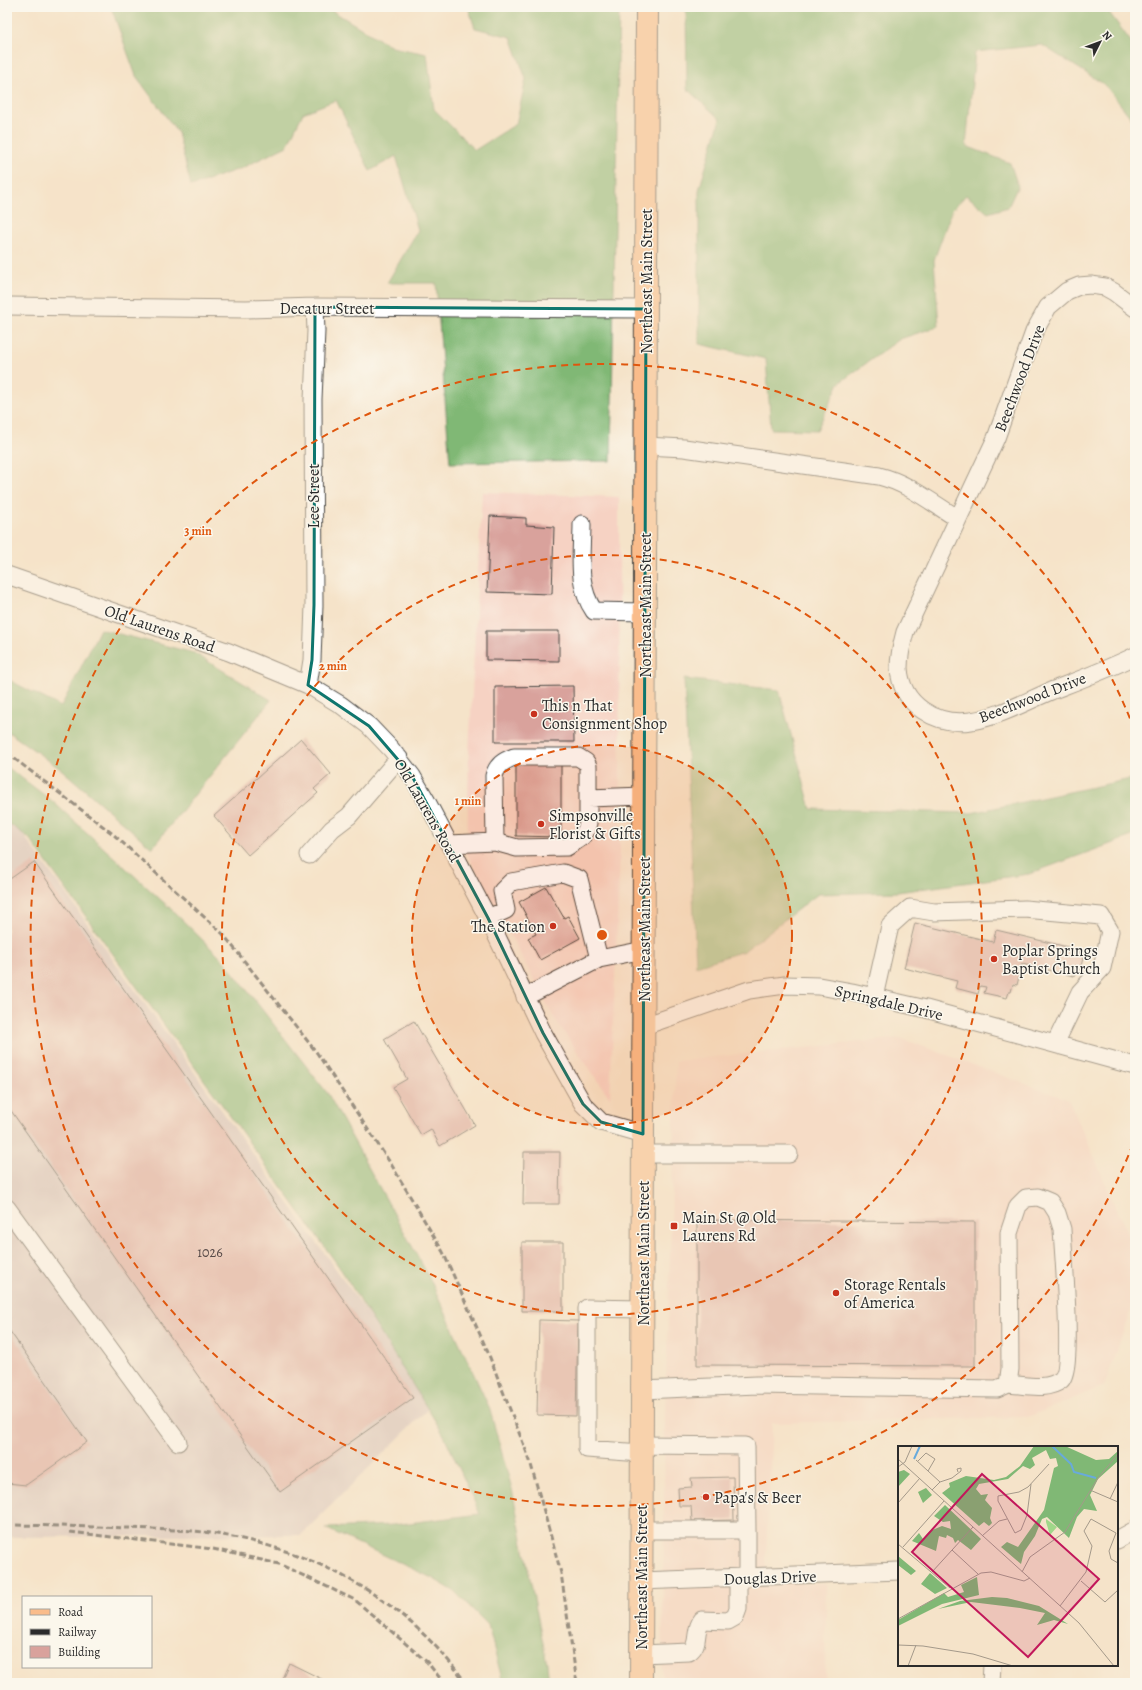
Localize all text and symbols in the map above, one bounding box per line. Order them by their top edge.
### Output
north arrow [1080,22,1120,62]
text: N [1099,28,1115,44]
street label: Northeast Main Street [636,208,658,354]
street label: Decatur Street [279,298,375,320]
street label: Beechwood Drive [989,321,1051,435]
street label: Lee Street [303,464,325,528]
text: 3 min [184,523,212,539]
street label: Northeast Main Street [635,532,657,678]
street label: Old Laurens Road [101,600,218,658]
text: 2 min [319,658,347,674]
street label: Beechwood Drive [975,667,1089,729]
place label: This n That Consignment Shop [542,695,667,735]
marker: This n That Consignment Shop [529,709,539,719]
street label: Old Laurens Road [389,755,466,866]
text: 1 min [455,793,482,809]
place label: Simpsonville Florist & Gifts [549,805,641,845]
marker: Simpsonville Florist & Gifts [536,819,546,829]
street label: Northeast Main Street [634,856,656,1002]
place label: The Station [471,916,545,938]
marker: The Station [548,921,558,931]
centre of rings [595,928,609,942]
place label: Poplar Springs Baptist Church [1002,940,1101,980]
marker: Poplar Springs Baptist Church [989,954,999,964]
street label: Springdale Drive [832,980,945,1026]
street label: Northeast Main Street [633,1180,655,1326]
place label: Main St @ Old Laurens Rd [682,1207,777,1247]
marker: Main St @ Old Laurens Rd [669,1221,679,1231]
house number: 1026 [197,1243,223,1262]
place label: Storage Rentals of America [844,1274,946,1314]
marker: Storage Rentals of America [831,1288,841,1298]
inset map [898,1446,1118,1666]
place label: Papa's & Beer [714,1487,801,1509]
marker: Papa's & Beer [701,1492,711,1502]
street label: Northeast Main Street [631,1504,653,1650]
street label: Douglas Drive [723,1565,817,1591]
legend [22,1596,152,1668]
text: Road [58,1604,84,1620]
text: Railway [58,1624,97,1640]
text: Building [58,1644,100,1660]

